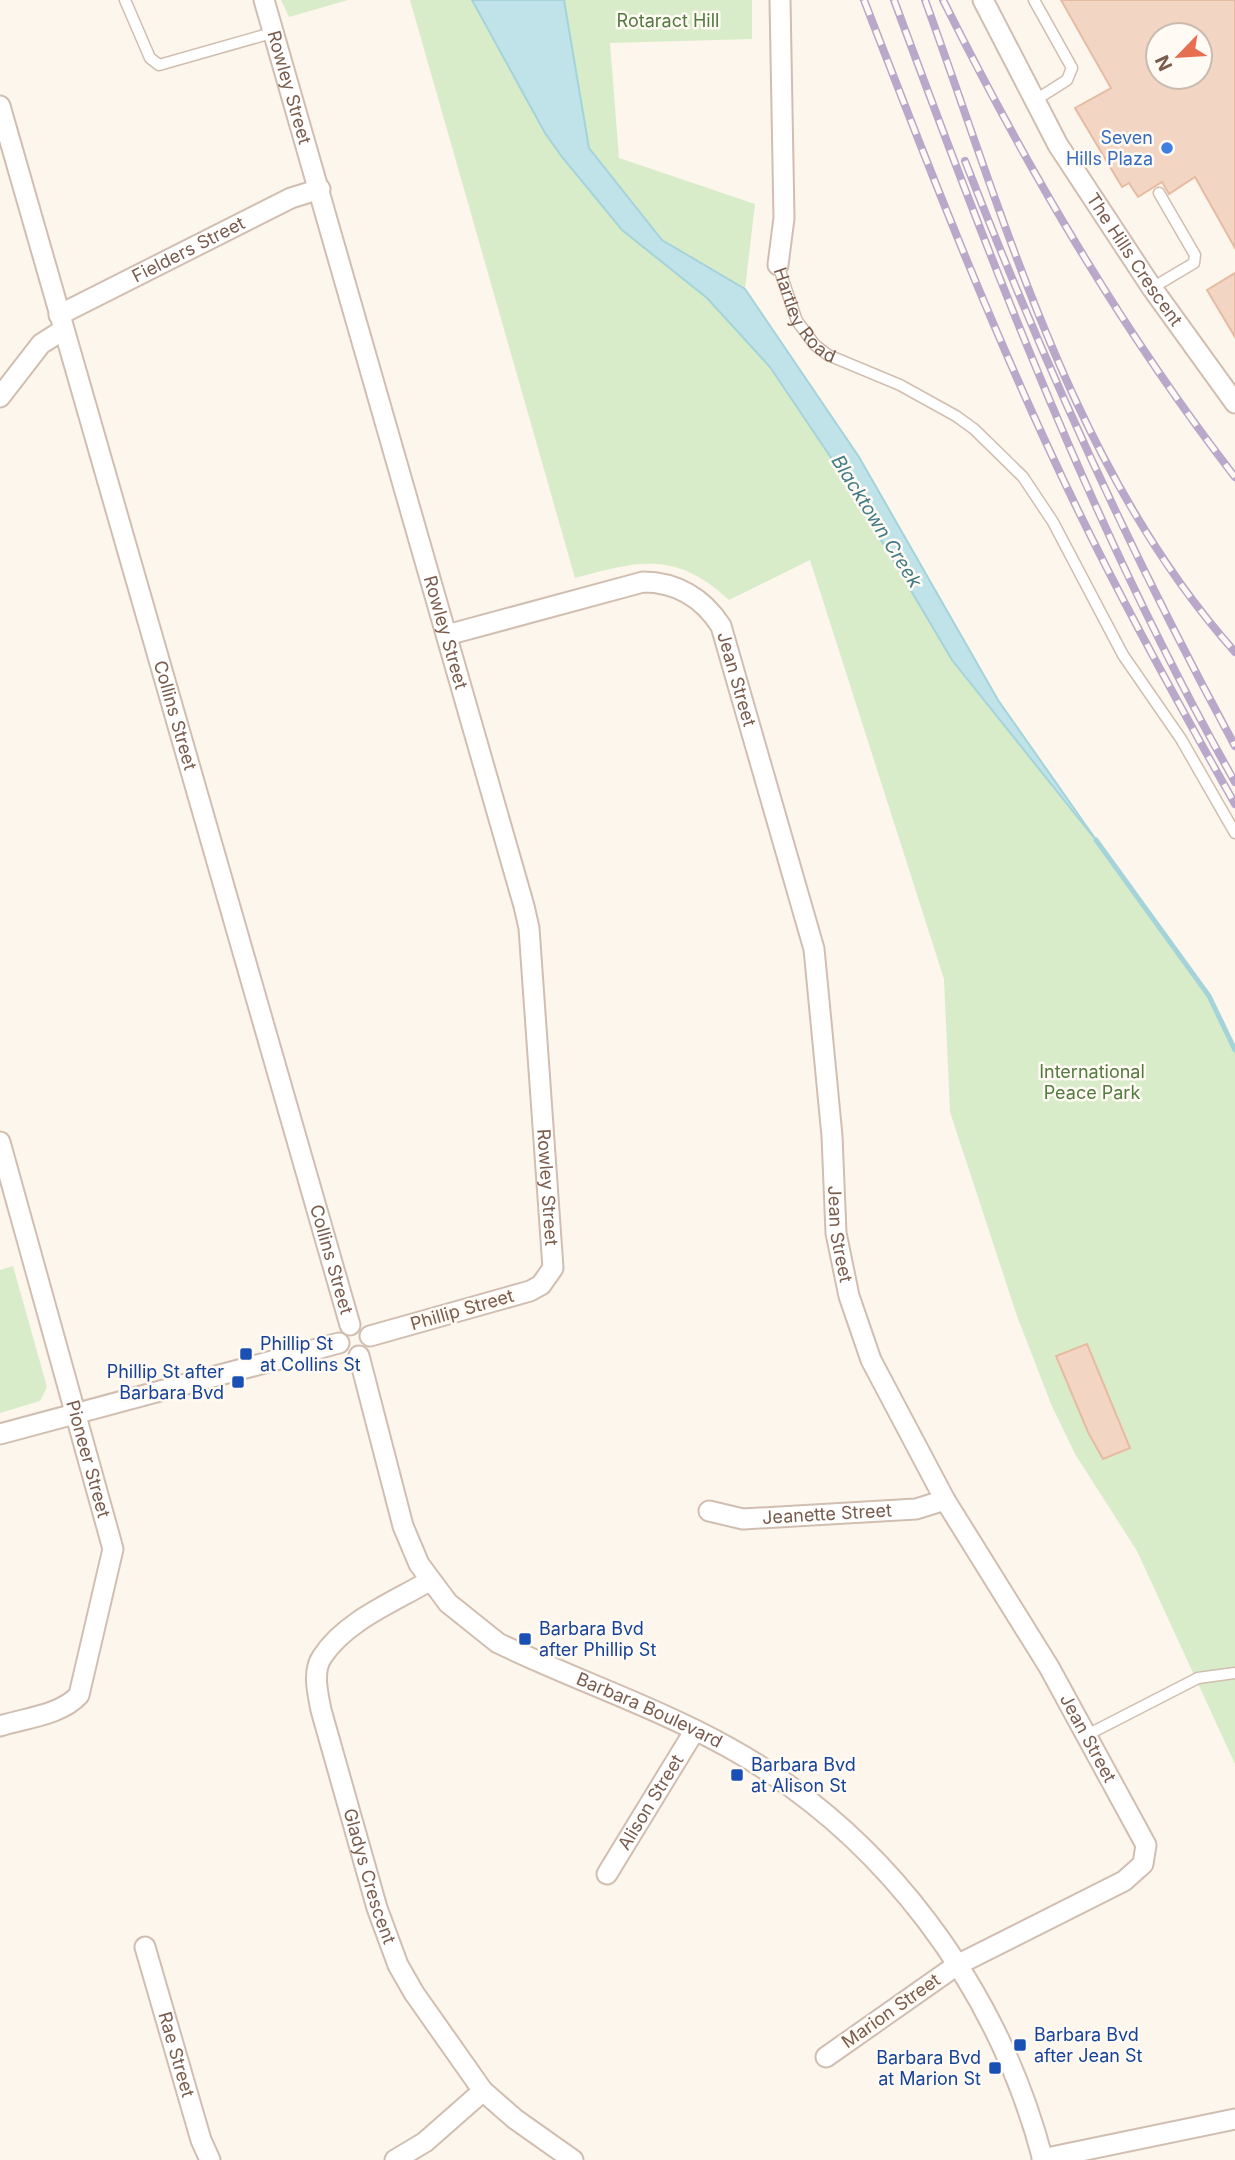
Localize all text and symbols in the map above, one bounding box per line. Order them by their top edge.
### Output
park label: Rotaract Hill [617,10,719,31]
north arrow [1144,21,1214,91]
street label: Rowley Street [263,28,316,147]
text: N [1151,52,1178,74]
place label: Seven Hills Plaza [1066,127,1153,169]
marker: Seven Hills Plaza [1159,140,1175,156]
street label: The Hills Crescent [1082,189,1187,330]
street label: Fielders Street [128,212,248,286]
street label: Hartley Road [770,264,839,367]
water label: Blacktown Creek [826,451,927,592]
street label: Rowley Street [420,573,472,692]
street label: Jean Street [713,629,760,729]
street label: Collins Street [150,658,201,773]
park label: International Peace Park [1039,1061,1145,1103]
street label: Rowley Street [533,1128,562,1246]
street label: Jean Street [824,1185,857,1284]
street label: Collins Street [306,1202,357,1317]
street label: Phillip Street [408,1285,516,1334]
place label: Phillip St at Collins St [260,1333,361,1375]
marker: Phillip St at Collins St [238,1346,254,1362]
place label: Phillip St after Barbara Bvd [107,1361,224,1403]
marker: Phillip St after Barbara Bvd [230,1374,246,1390]
street label: Pioneer Street [62,1398,115,1520]
street label: Jeanette Street [762,1499,892,1528]
place label: Barbara Bvd after Phillip St [539,1618,656,1660]
marker: Barbara Bvd after Phillip St [517,1631,533,1647]
street label: Barbara Boulevard [573,1668,726,1752]
street label: Jean Street [1056,1690,1121,1786]
street label: Alison Street [613,1750,688,1854]
place label: Barbara Bvd at Alison St [751,1754,856,1796]
marker: Barbara Bvd at Alison St [729,1767,745,1783]
street label: Gladys Crescent [339,1806,400,1947]
street label: Marion Street [838,1969,944,2052]
street label: Rae Street [154,2009,199,2100]
place label: Barbara Bvd after Jean St [1034,2024,1142,2066]
marker: Barbara Bvd after Jean St [1012,2037,1028,2053]
place label: Barbara Bvd at Marion St [876,2047,981,2089]
marker: Barbara Bvd at Marion St [987,2060,1003,2076]

